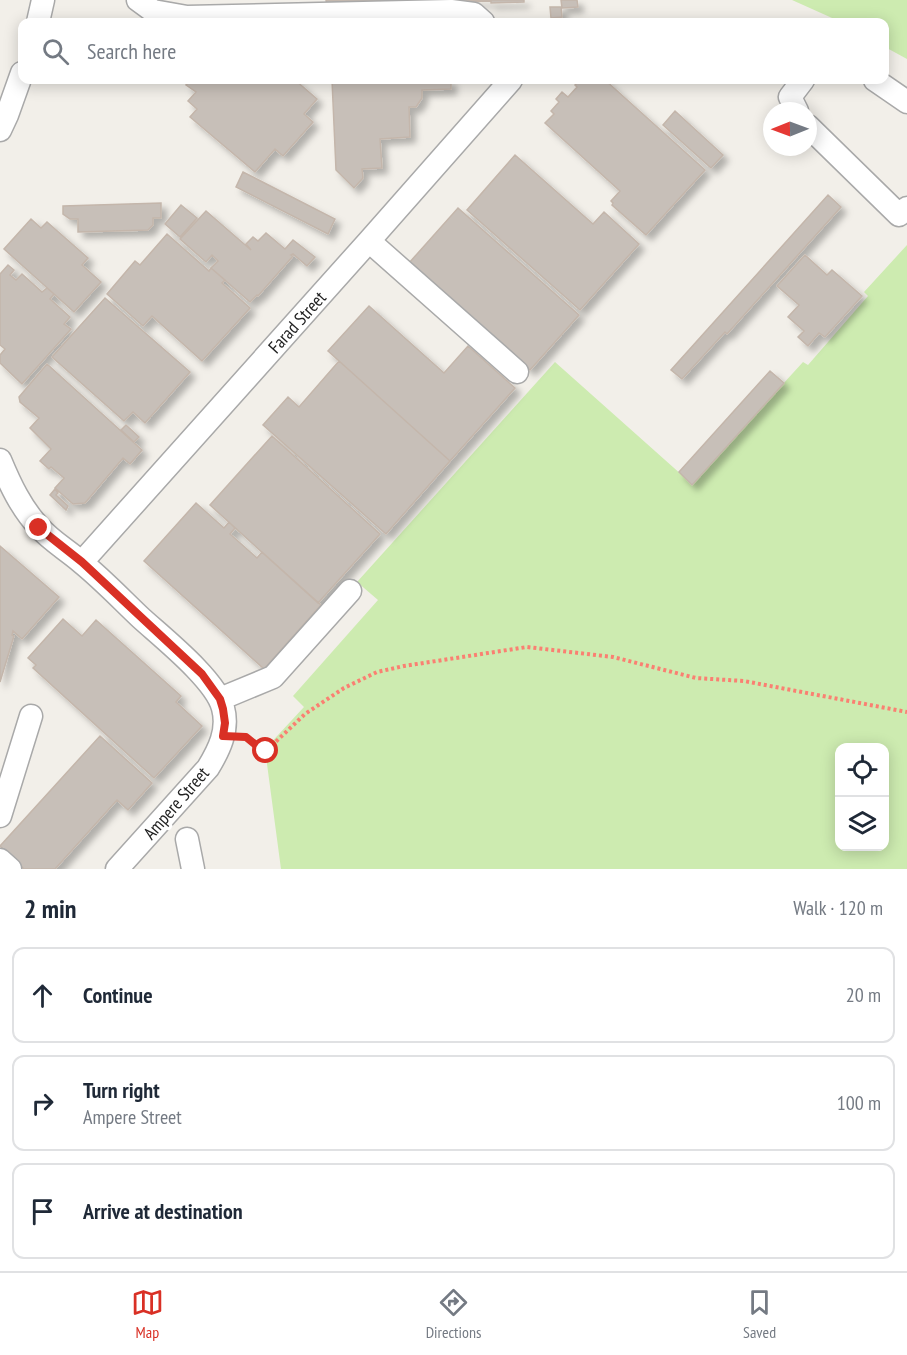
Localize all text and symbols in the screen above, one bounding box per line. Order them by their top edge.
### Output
search box [18,18,889,84]
icon: search [39,35,72,68]
text: Search here [87,37,176,65]
north arrow [763,102,817,156]
street label: Farad Street [263,286,331,358]
route end [25,514,51,540]
route start [252,737,278,763]
map controls [835,743,889,851]
button: locate [835,743,889,797]
street label: Ampere Street [138,762,214,844]
button: layers [835,797,889,851]
text: 2 min [24,892,77,925]
text: Walk · 120 m [793,895,883,921]
icon: ahead [26,979,59,1012]
text: Continue [83,981,153,1009]
text: 20 m [846,982,881,1008]
text: Turn right [83,1076,160,1104]
icon: right [26,1087,59,1120]
text: 100 m [837,1090,881,1116]
text: Ampere Street [83,1104,182,1130]
icon: arrive [26,1195,59,1228]
text: Arrive at destination [83,1197,243,1225]
tab: Map [131,1286,164,1342]
tab: Directions [426,1286,481,1342]
tab: Saved [743,1286,776,1342]

